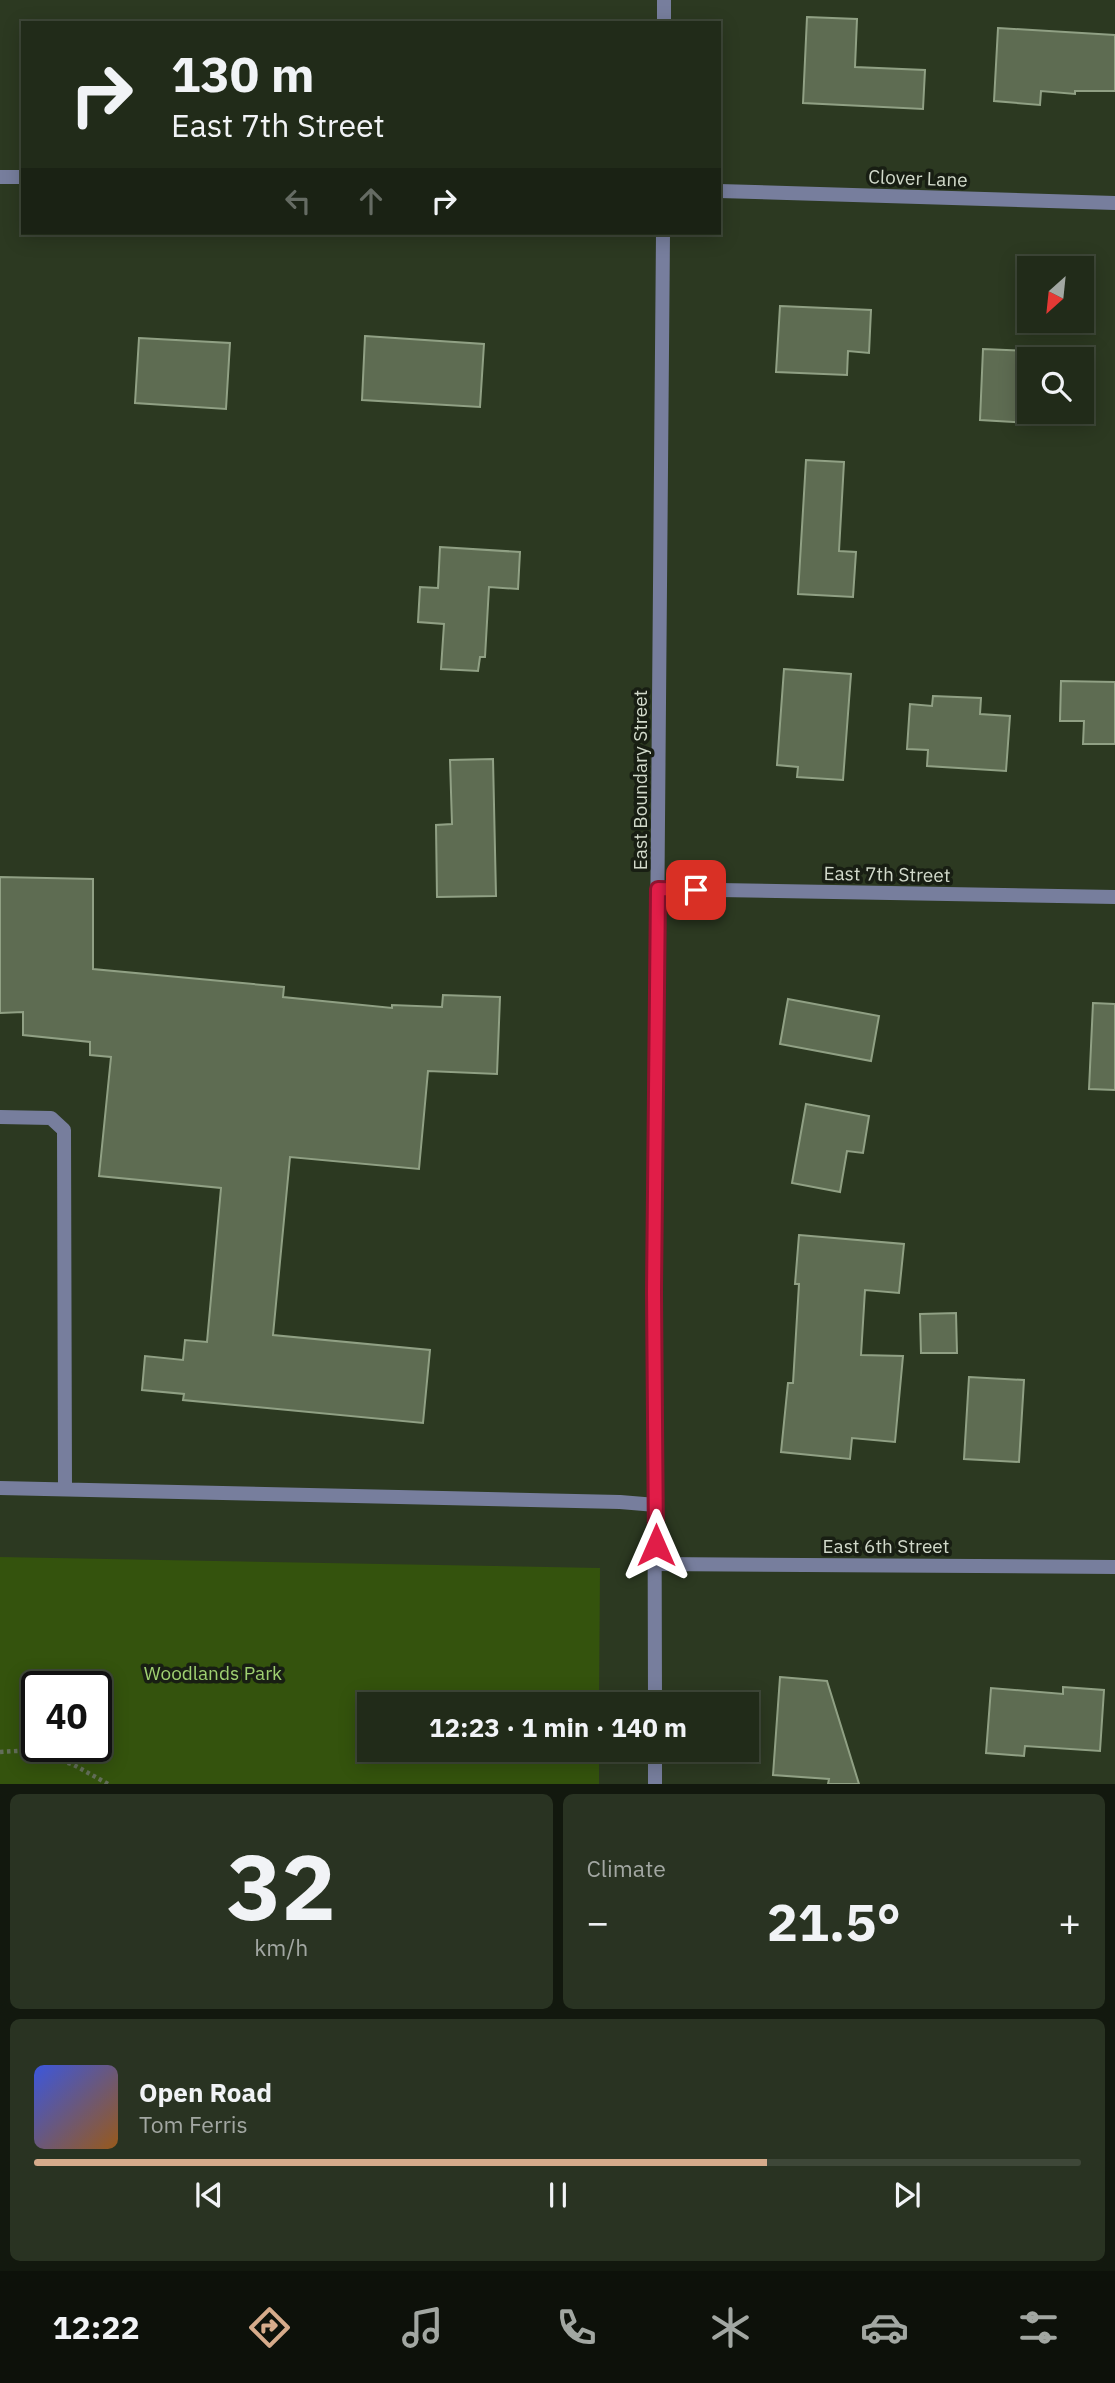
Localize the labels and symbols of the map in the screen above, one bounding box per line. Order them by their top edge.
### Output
street label: Clover Lane [868,164,968,192]
north arrow [1017,256,1094,332]
street label: East Boundary Street [628,690,652,870]
pin [666,860,726,920]
street label: East 7th Street [823,861,951,887]
position arrow [619,1508,693,1582]
street label: East 6th Street [823,1534,949,1558]
park label: Woodlands Park [144,1661,282,1685]
speed limit sign: 40 [21,1671,112,1762]

